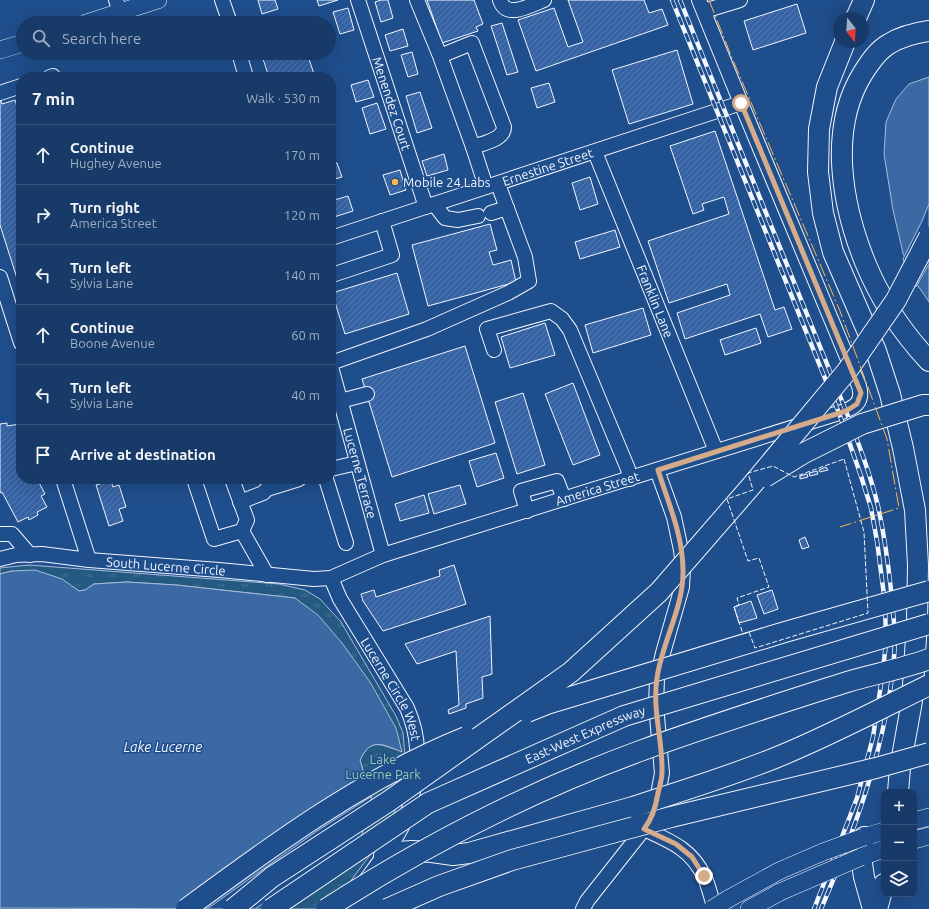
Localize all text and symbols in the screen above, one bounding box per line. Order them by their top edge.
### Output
north arrow [833,12,869,48]
search box [16,16,336,60]
icon: search [30,27,52,49]
text: Search here [62,30,141,47]
street label: Menendez Court [370,55,414,152]
text: 7 min [32,89,75,108]
text: Walk · 530 m [246,91,320,105]
route start [732,94,750,112]
text: Continue [70,139,134,156]
icon: ahead [32,144,54,166]
street label: Ernestine Street [500,145,595,188]
text: 170 m [284,148,320,162]
text: Hughey Avenue [70,156,162,170]
place label: Mobile 24 Labs [403,175,491,189]
marker: Mobile 24 Labs [390,177,400,187]
text: Turn right [70,199,140,216]
icon: right [32,204,54,226]
text: 120 m [284,208,320,222]
text: America Street [70,216,157,230]
text: Turn left [70,259,131,276]
street label: Franklin Lane [634,263,676,340]
icon: left [32,264,54,286]
text: 140 m [284,268,320,282]
text: Sylvia Lane [70,276,133,290]
text: Continue [70,319,134,336]
icon: ahead [32,324,54,346]
text: 60 m [291,328,320,342]
text: Boone Avenue [70,336,155,350]
text: Turn left [70,379,131,396]
icon: left [32,384,54,406]
text: 40 m [291,388,320,402]
text: Sylvia Lane [70,396,133,410]
street label: Lucerne Terrace [341,426,380,520]
icon: arrive [32,444,54,466]
text: Arrive at destination [70,446,216,463]
street label: America Street [554,469,641,508]
street label: South Lucerne Circle [106,554,226,578]
street label: Lucerne Circle West [358,635,423,742]
street label: East-West Expressway [523,703,647,766]
water label: Lake Lucerne [124,739,202,755]
park label: Lake Lucerne Park [345,752,421,781]
map controls [881,789,917,897]
button: + [881,789,917,825]
button: − [881,825,917,861]
button: layers [881,861,917,897]
route end [695,867,713,885]

